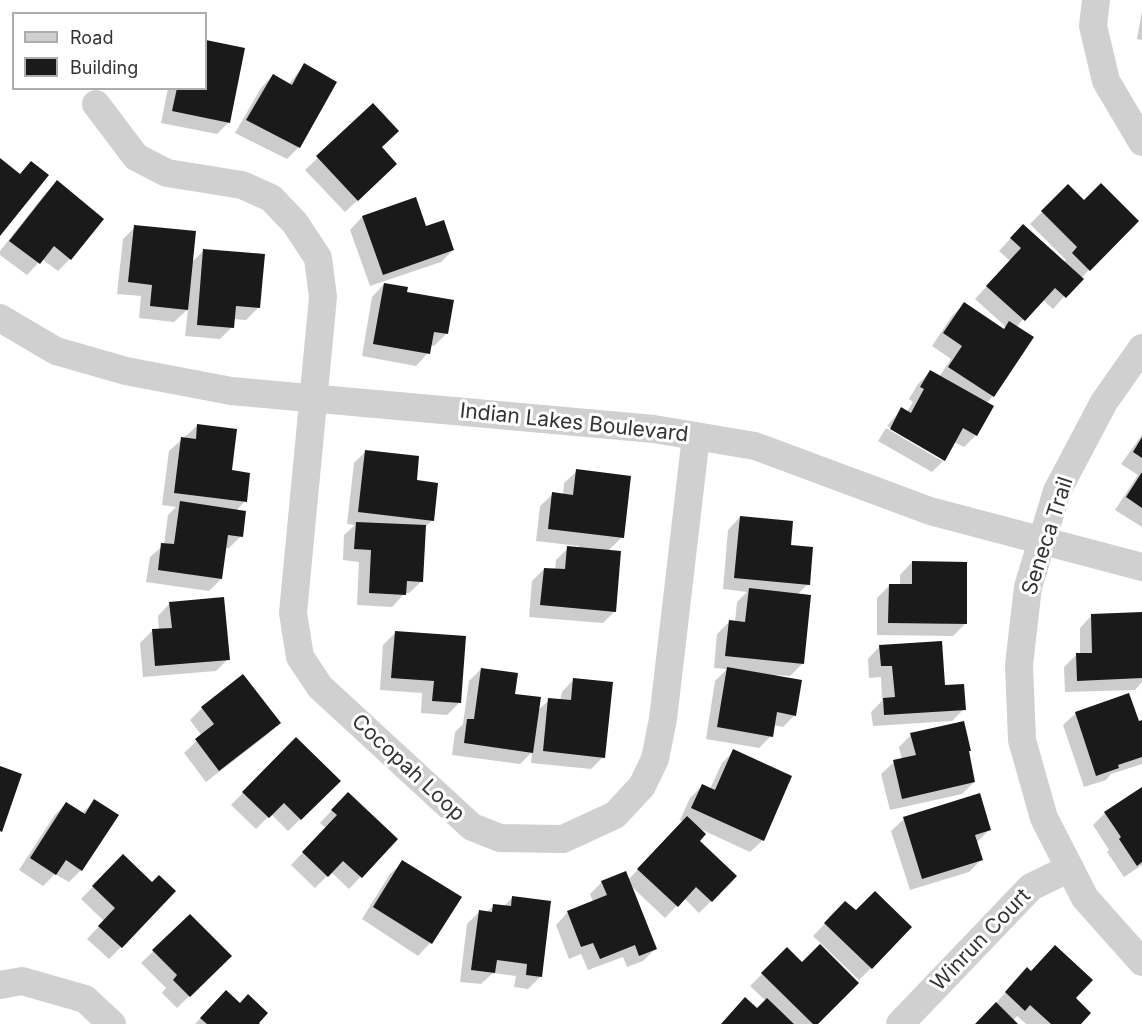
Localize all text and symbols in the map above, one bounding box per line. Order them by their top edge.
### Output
legend [12,12,207,90]
text: Road [70,27,113,48]
text: Building [70,57,138,78]
street label: Indian Lakes Boulevard [458,398,690,448]
street label: Seneca Trail [1017,474,1079,598]
street label: Cocopah Loop [346,709,470,827]
street label: Winrun Court [926,884,1036,996]

